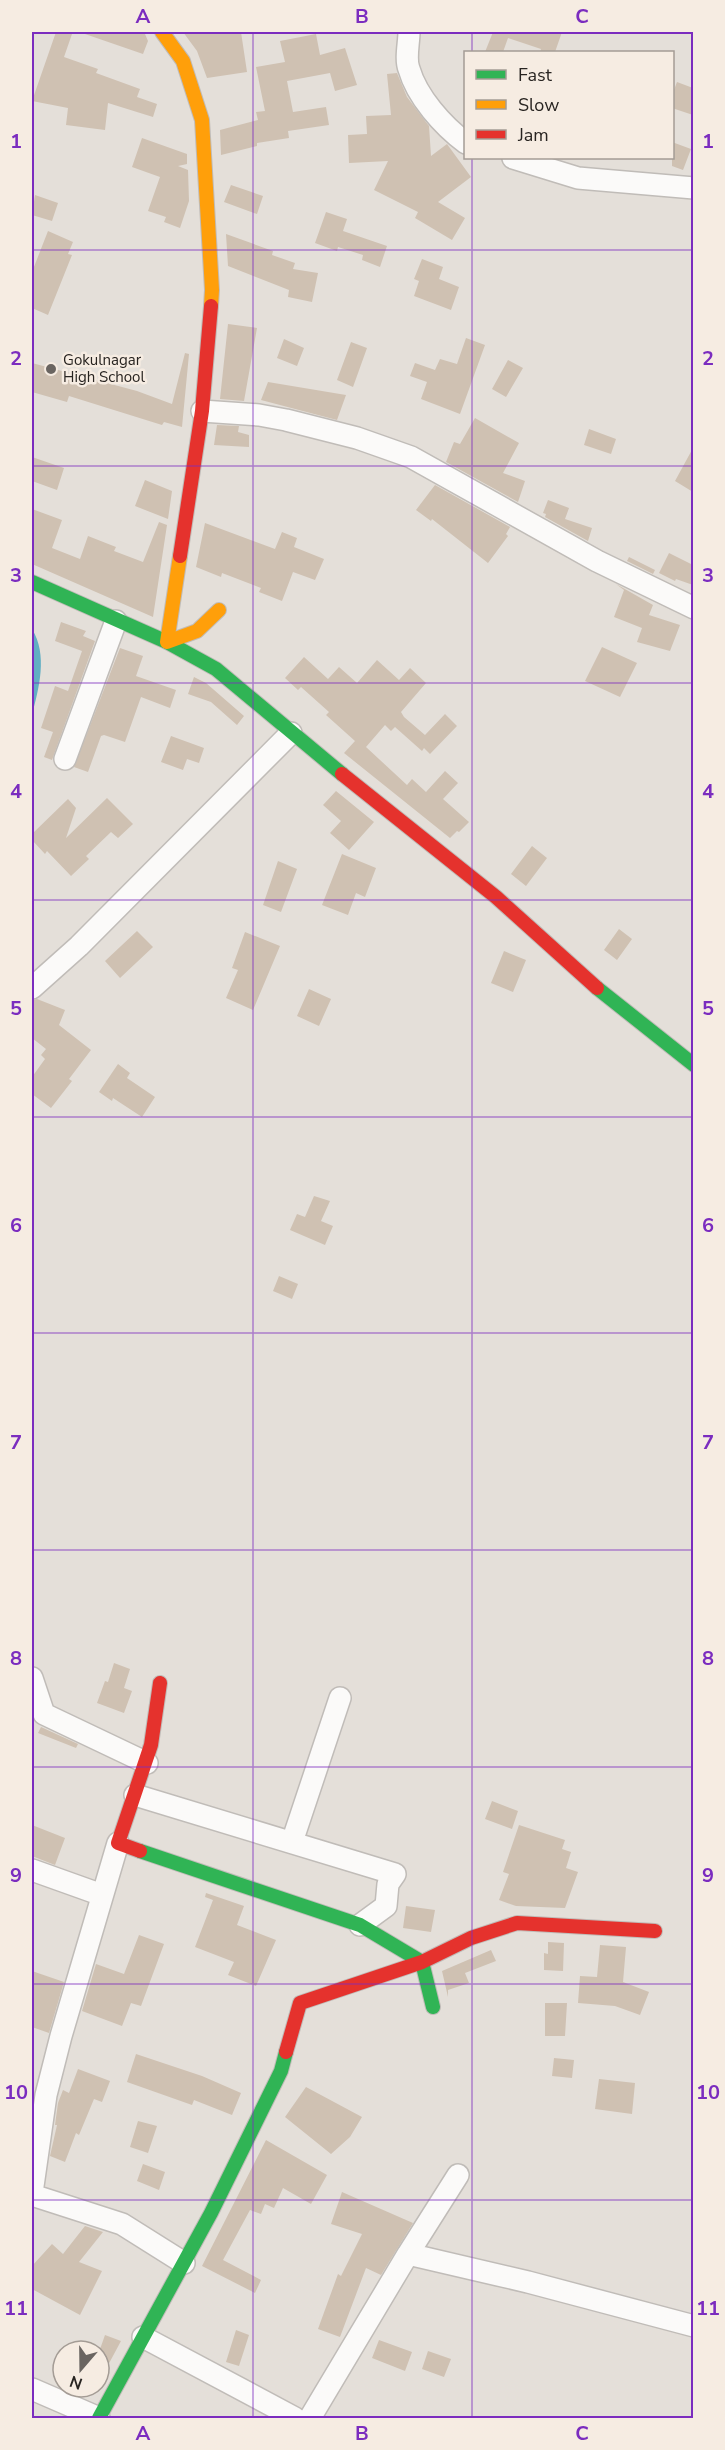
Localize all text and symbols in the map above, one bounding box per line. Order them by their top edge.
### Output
text: A [136,3,151,30]
text: B [355,3,369,30]
text: C [575,3,589,30]
legend [464,51,674,159]
text: Fast [518,63,553,87]
text: Slow [518,93,559,117]
text: Jam [517,123,549,147]
text: 1 [10,128,22,155]
text: 1 [702,128,714,155]
text: 2 [10,345,22,372]
text: 2 [702,345,714,372]
place label: Gokulnagar High School [63,350,145,387]
marker: Gokulnagar High School [44,362,58,376]
text: 3 [10,562,22,589]
text: 3 [702,562,714,589]
text: 4 [10,778,22,805]
text: 4 [702,778,714,805]
text: 5 [10,995,22,1022]
text: 5 [702,995,714,1022]
text: 6 [10,1212,22,1239]
text: 6 [702,1212,714,1239]
text: 7 [10,1429,22,1456]
text: 7 [702,1429,714,1456]
text: 8 [10,1645,22,1672]
text: 8 [702,1645,714,1672]
text: 9 [10,1862,22,1889]
text: 9 [702,1862,714,1889]
text: 10 [4,2079,28,2106]
text: 10 [696,2079,720,2106]
text: 11 [4,2295,28,2322]
text: 11 [696,2295,720,2322]
north arrow [51,2339,111,2399]
text: N [67,2370,86,2395]
text: A [136,2420,151,2447]
text: B [355,2420,369,2447]
text: C [575,2420,589,2447]

